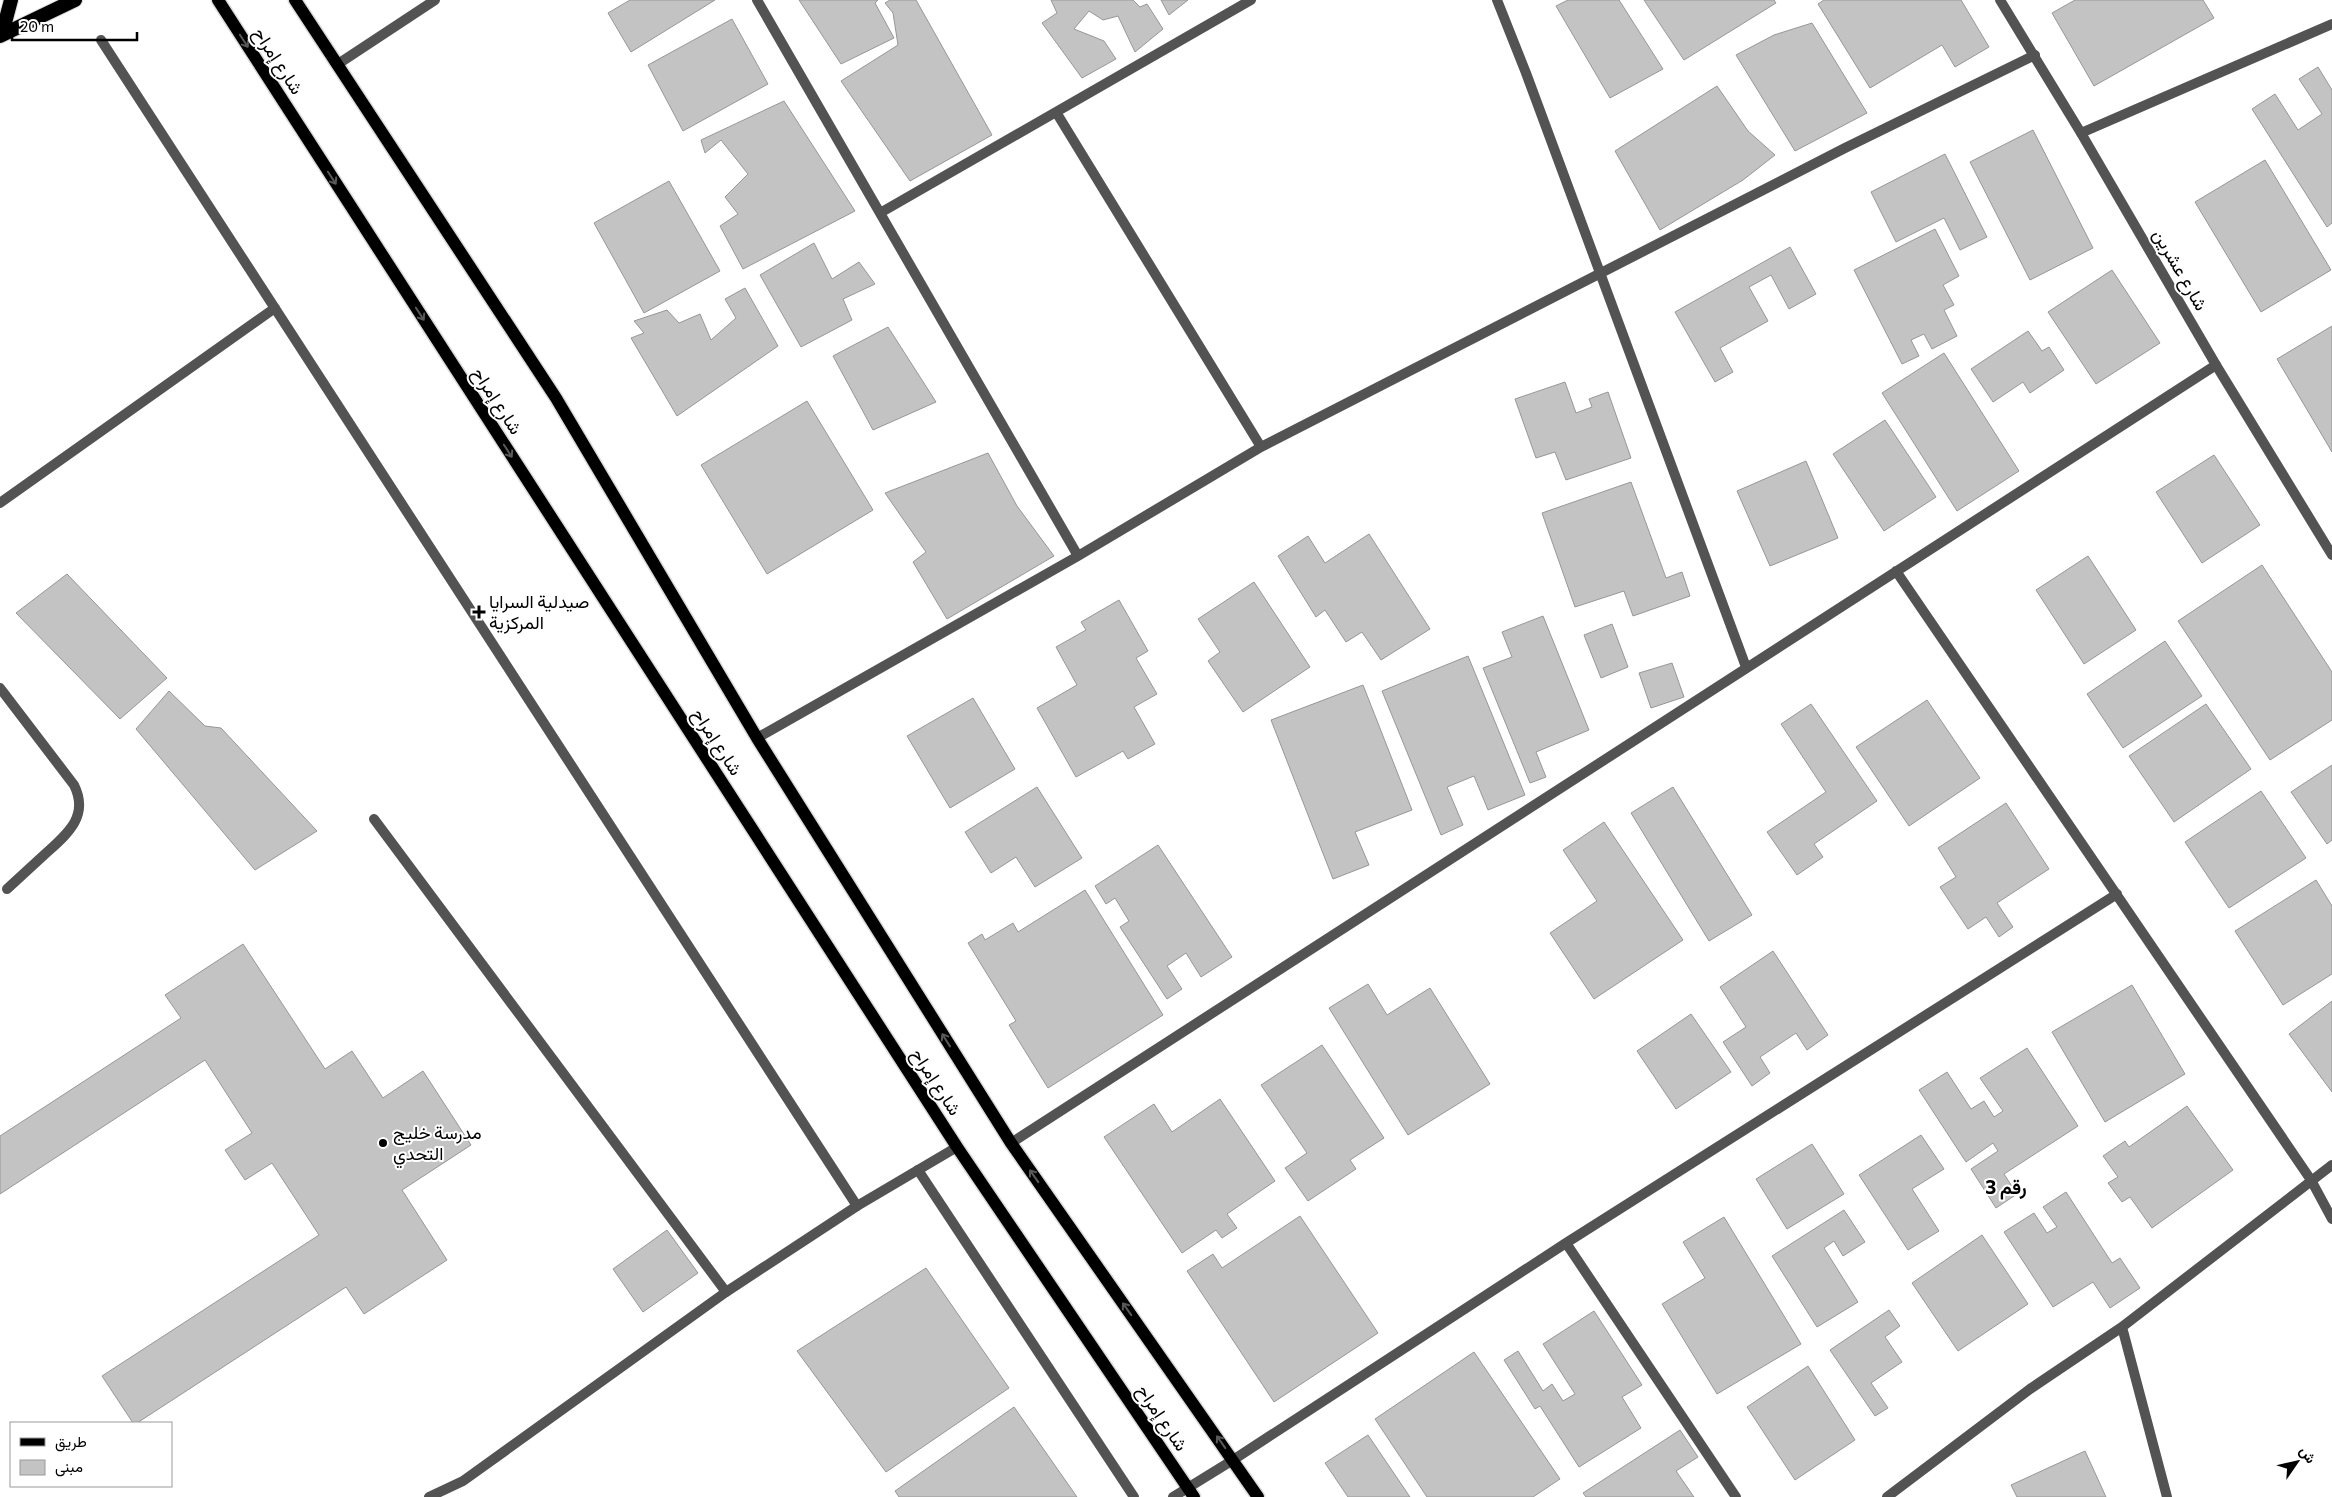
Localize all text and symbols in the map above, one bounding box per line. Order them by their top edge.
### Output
scale bar [12,10,138,42]
text: 20 m [20,17,54,35]
street label: شارع إمراح [247,23,309,99]
one-way arrow [239,34,249,48]
one-way arrow [327,170,337,184]
street label: شارع عشرين [2147,225,2213,315]
one-way arrow [415,307,425,321]
street label: شارع إمراح [466,363,528,439]
one-way arrow [503,443,513,457]
place label: صيدلية السرايا المركزية [489,590,589,634]
marker: صيدلية السرايا المركزية [473,606,485,618]
street label: شارع إمراح [686,704,748,780]
one-way arrow [941,1033,951,1047]
street label: شارع إمراح [905,1044,967,1120]
place label: مدرسة خليج التحدي [393,1121,482,1169]
marker: مدرسة خليج التحدي [377,1137,389,1149]
one-way arrow [1029,1169,1039,1183]
district label: رقم 3 [1985,1175,2027,1200]
one-way arrow [1122,1302,1132,1316]
street label: شارع إمراح [1131,1380,1193,1456]
legend [10,1422,172,1487]
text: طريق [55,1432,87,1452]
one-way arrow [1216,1436,1226,1450]
north arrow [2272,1437,2322,1487]
text: ش [2296,1443,2320,1467]
text: مبنى [55,1457,83,1477]

